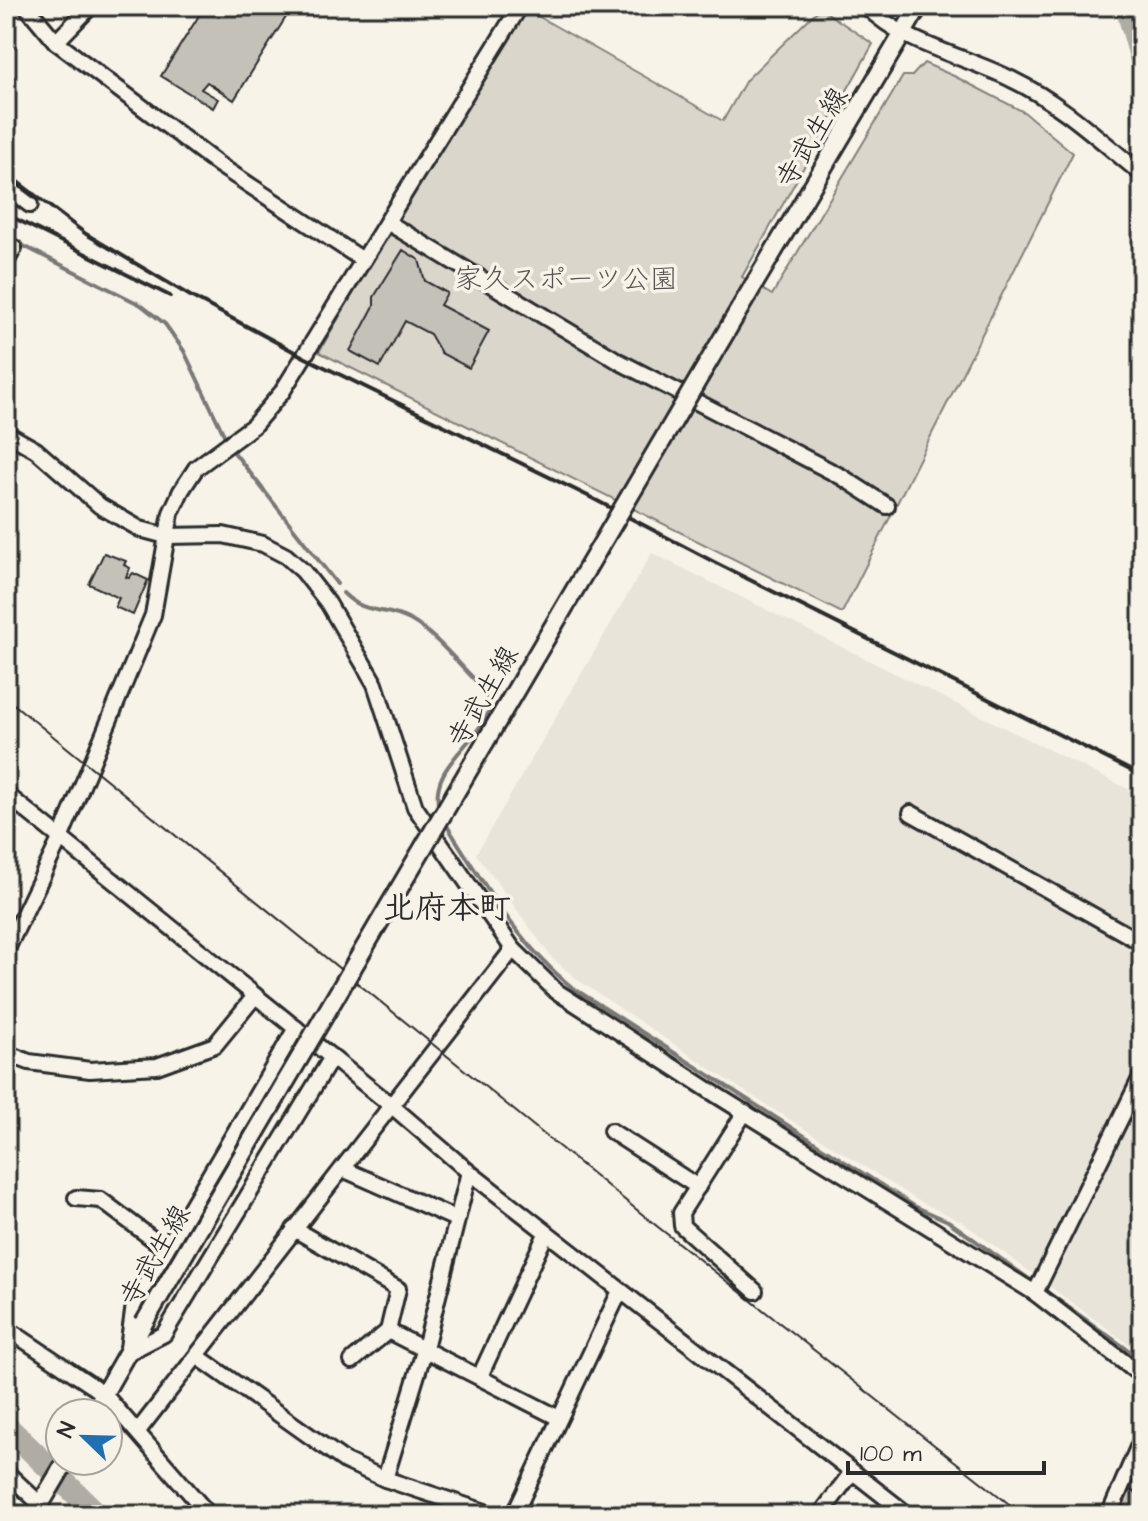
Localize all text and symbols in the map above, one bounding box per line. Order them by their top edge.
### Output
street label: 寺武生線 [767,80,858,196]
park label: 家久スポーツ公園 [454,260,678,299]
street label: 寺武生線 [438,638,528,755]
district label: 北府本町 [383,886,511,931]
street label: 寺武生線 [110,1197,200,1314]
north arrow [44,1397,124,1477]
text: N [50,1417,84,1442]
scale bar [848,1425,1044,1475]
text: 100 m [860,1437,922,1471]

